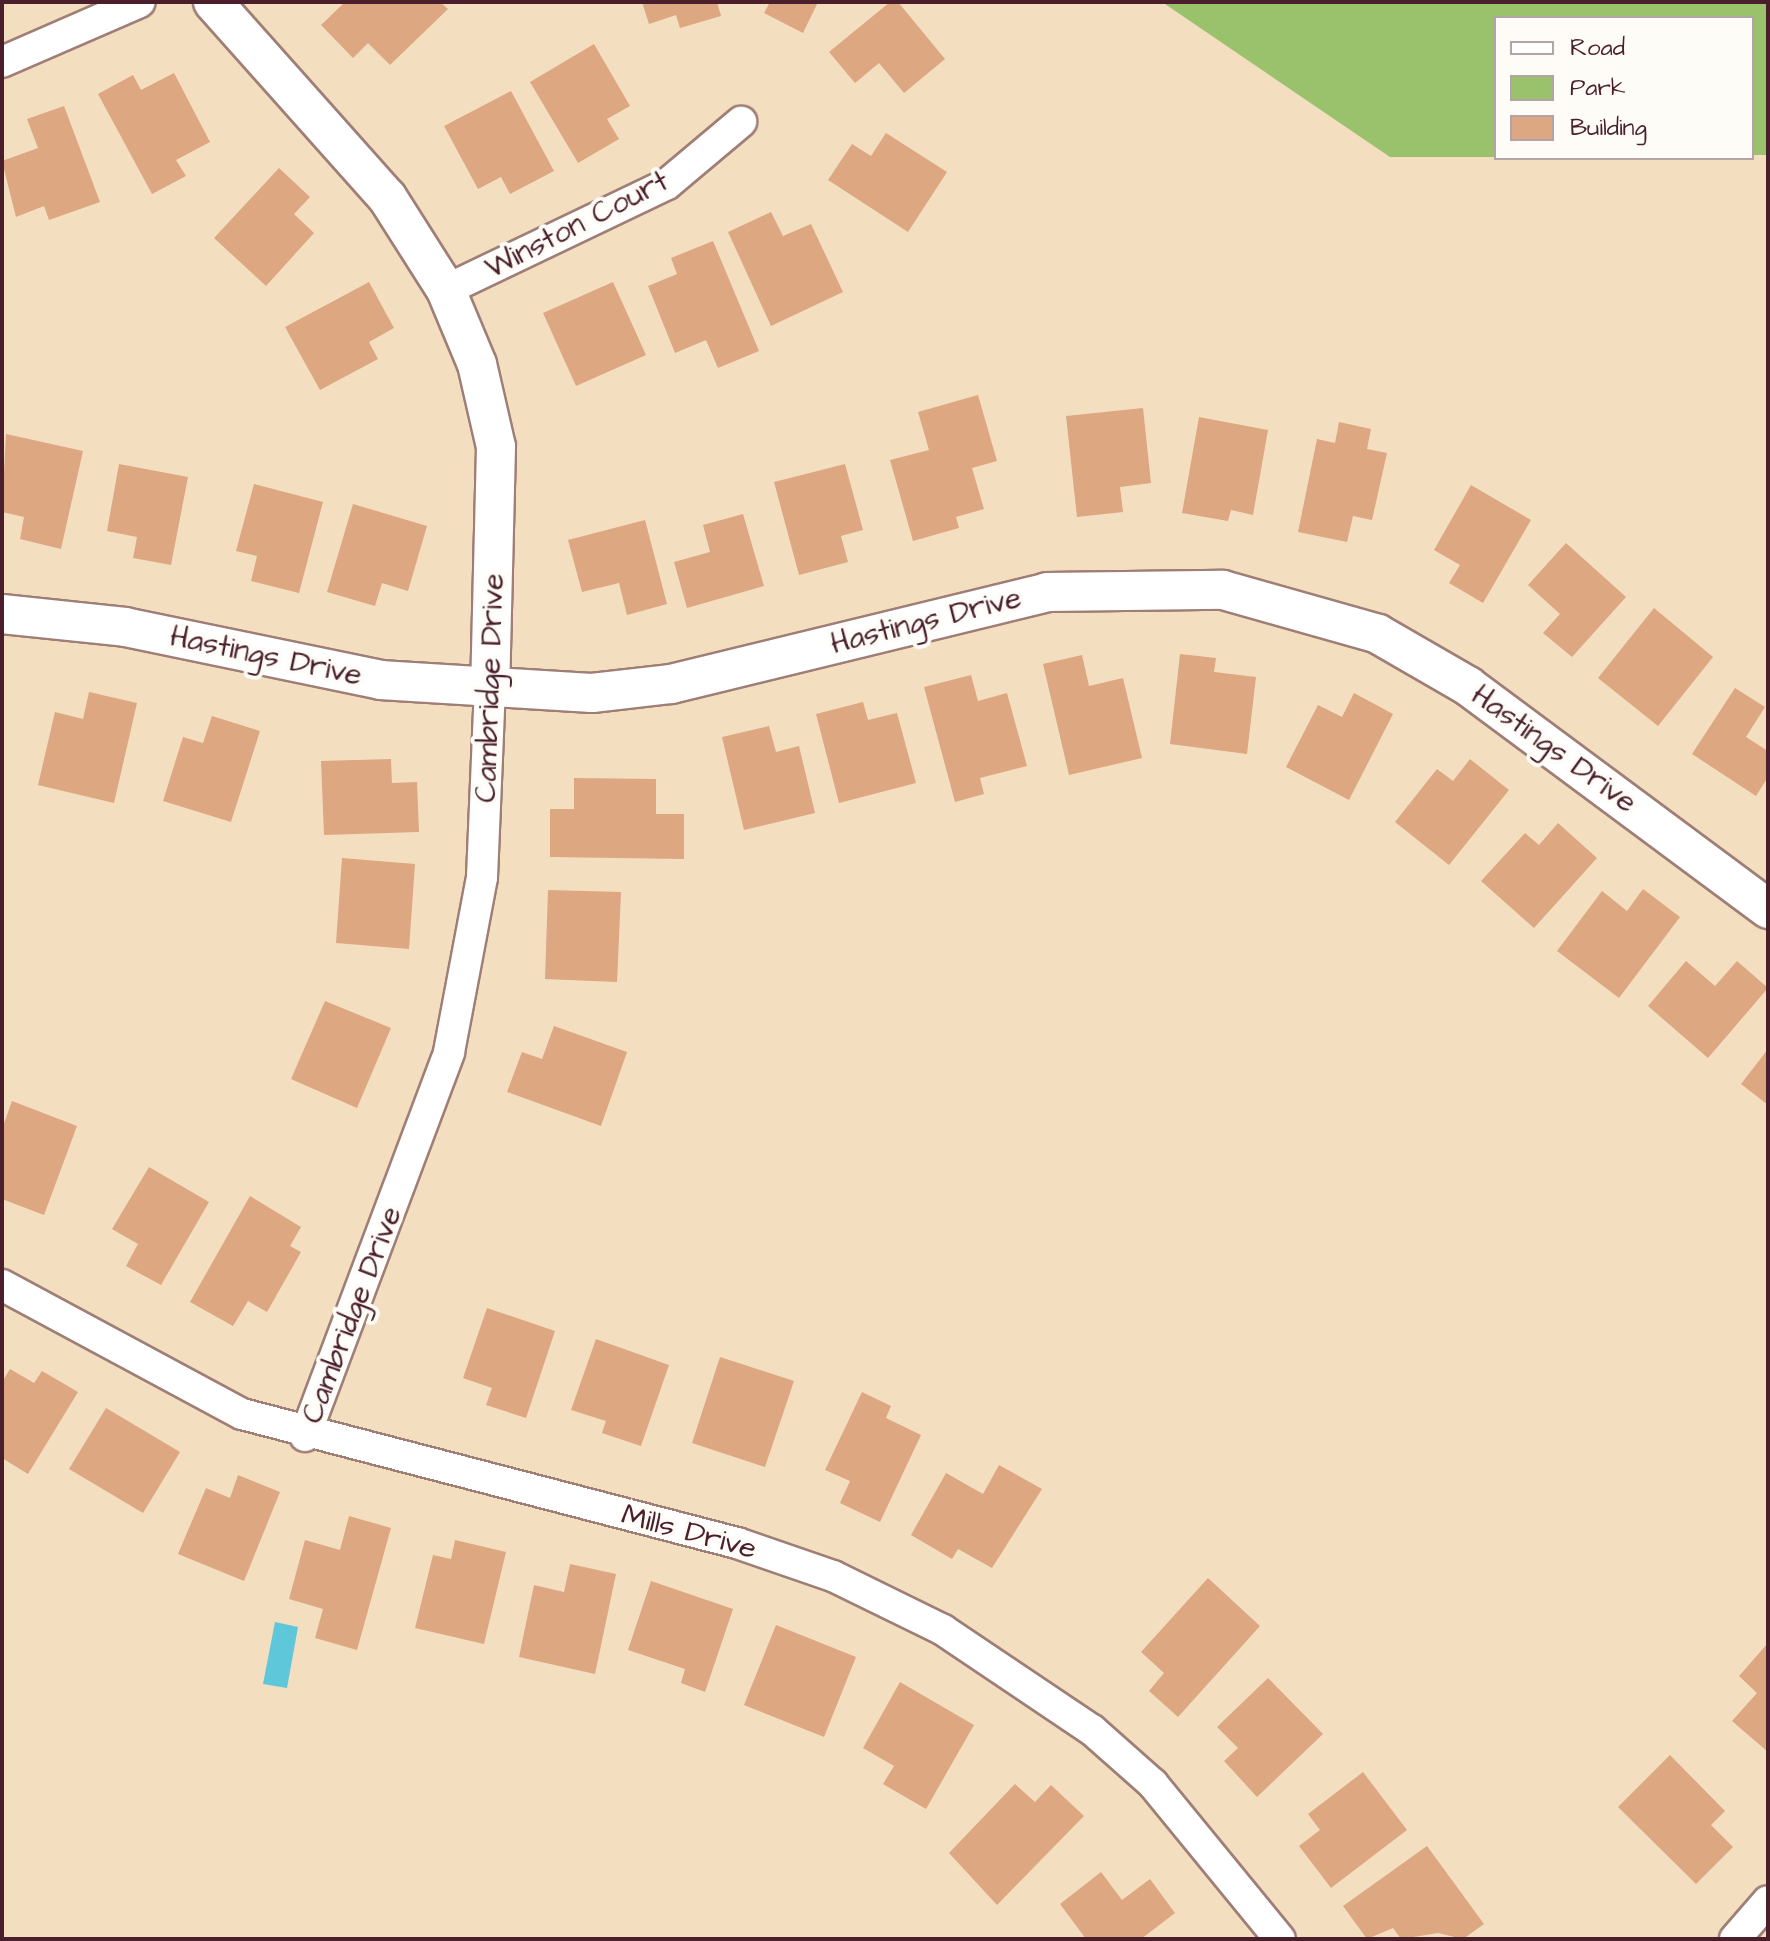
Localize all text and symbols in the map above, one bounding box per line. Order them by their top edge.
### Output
legend [1494,16,1754,160]
text: Road [1570,31,1625,65]
text: Park [1570,71,1626,105]
text: Building [1570,111,1647,145]
street label: Winston Court [479,163,675,287]
street label: Cambridge Drive [468,573,512,803]
street label: Hastings Drive [827,580,1025,662]
street label: Hastings Drive [167,618,365,694]
street label: Hastings Drive [1465,677,1643,821]
street label: Cambridge Drive [294,1202,410,1428]
street label: Mills Drive [618,1497,760,1567]

